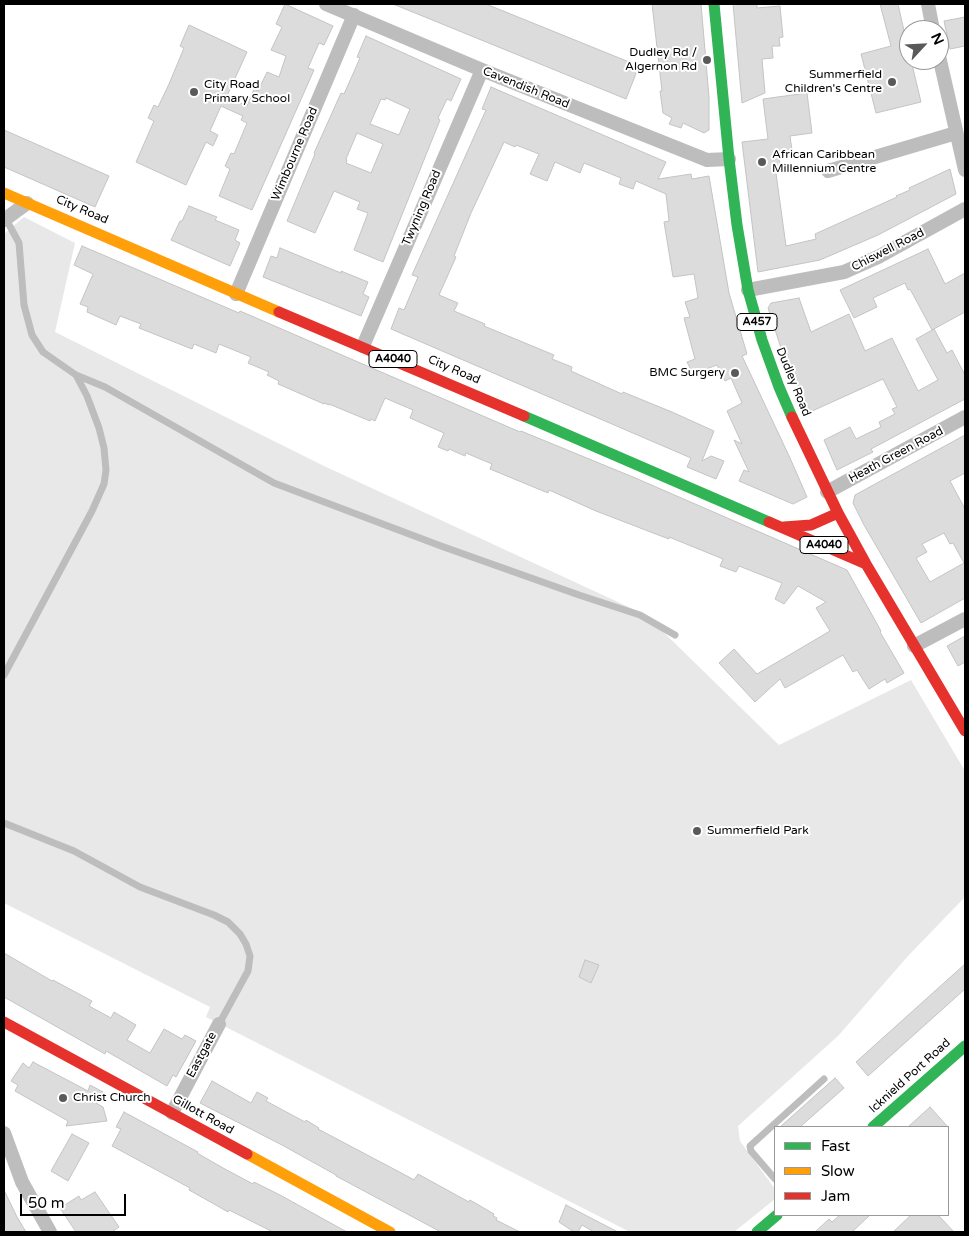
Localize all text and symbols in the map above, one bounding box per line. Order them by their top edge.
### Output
north arrow [899,20,949,70]
text: N [927,30,947,48]
place label: Dudley Rd / Algernon Rd [625,46,697,74]
marker: Dudley Rd / Algernon Rd [701,54,713,66]
street label: Cavendish Road [481,64,571,112]
place label: Summerfield Children's Centre [785,68,882,96]
marker: Summerfield Children's Centre [886,76,898,88]
place label: City Road Primary School [204,78,290,106]
marker: City Road Primary School [188,86,200,98]
street label: Wimbourne Road [269,105,321,203]
place label: African Caribbean Millennium Centre [772,148,876,176]
marker: African Caribbean Millennium Centre [756,156,768,168]
street label: Twyning Road [400,168,444,248]
street label: City Road [54,193,110,227]
street label: Chiswell Road [849,225,927,275]
road number: A457 [737,314,777,331]
street label: Dudley Road [773,345,813,419]
road number: A4040 [369,350,417,368]
street label: City Road [426,353,482,387]
place label: BMC Surgery [649,366,725,380]
marker: BMC Surgery [729,367,741,379]
street label: Heath Green Road [846,424,946,486]
road number: A4040 [800,536,848,554]
place label: Summerfield Park [707,824,809,838]
marker: Summerfield Park [691,825,703,837]
street label: Eastgate [184,1030,220,1080]
street label: Icknield Port Road [866,1036,954,1116]
place label: Christ Church [73,1091,151,1105]
marker: Christ Church [57,1092,69,1104]
street label: Gillott Road [170,1092,236,1138]
legend [774,1126,949,1216]
text: Fast [821,1137,850,1155]
text: Slow [821,1162,855,1180]
scale bar [22,1184,129,1216]
text: Jam [821,1187,850,1205]
text: 50 m [28,1194,65,1212]

